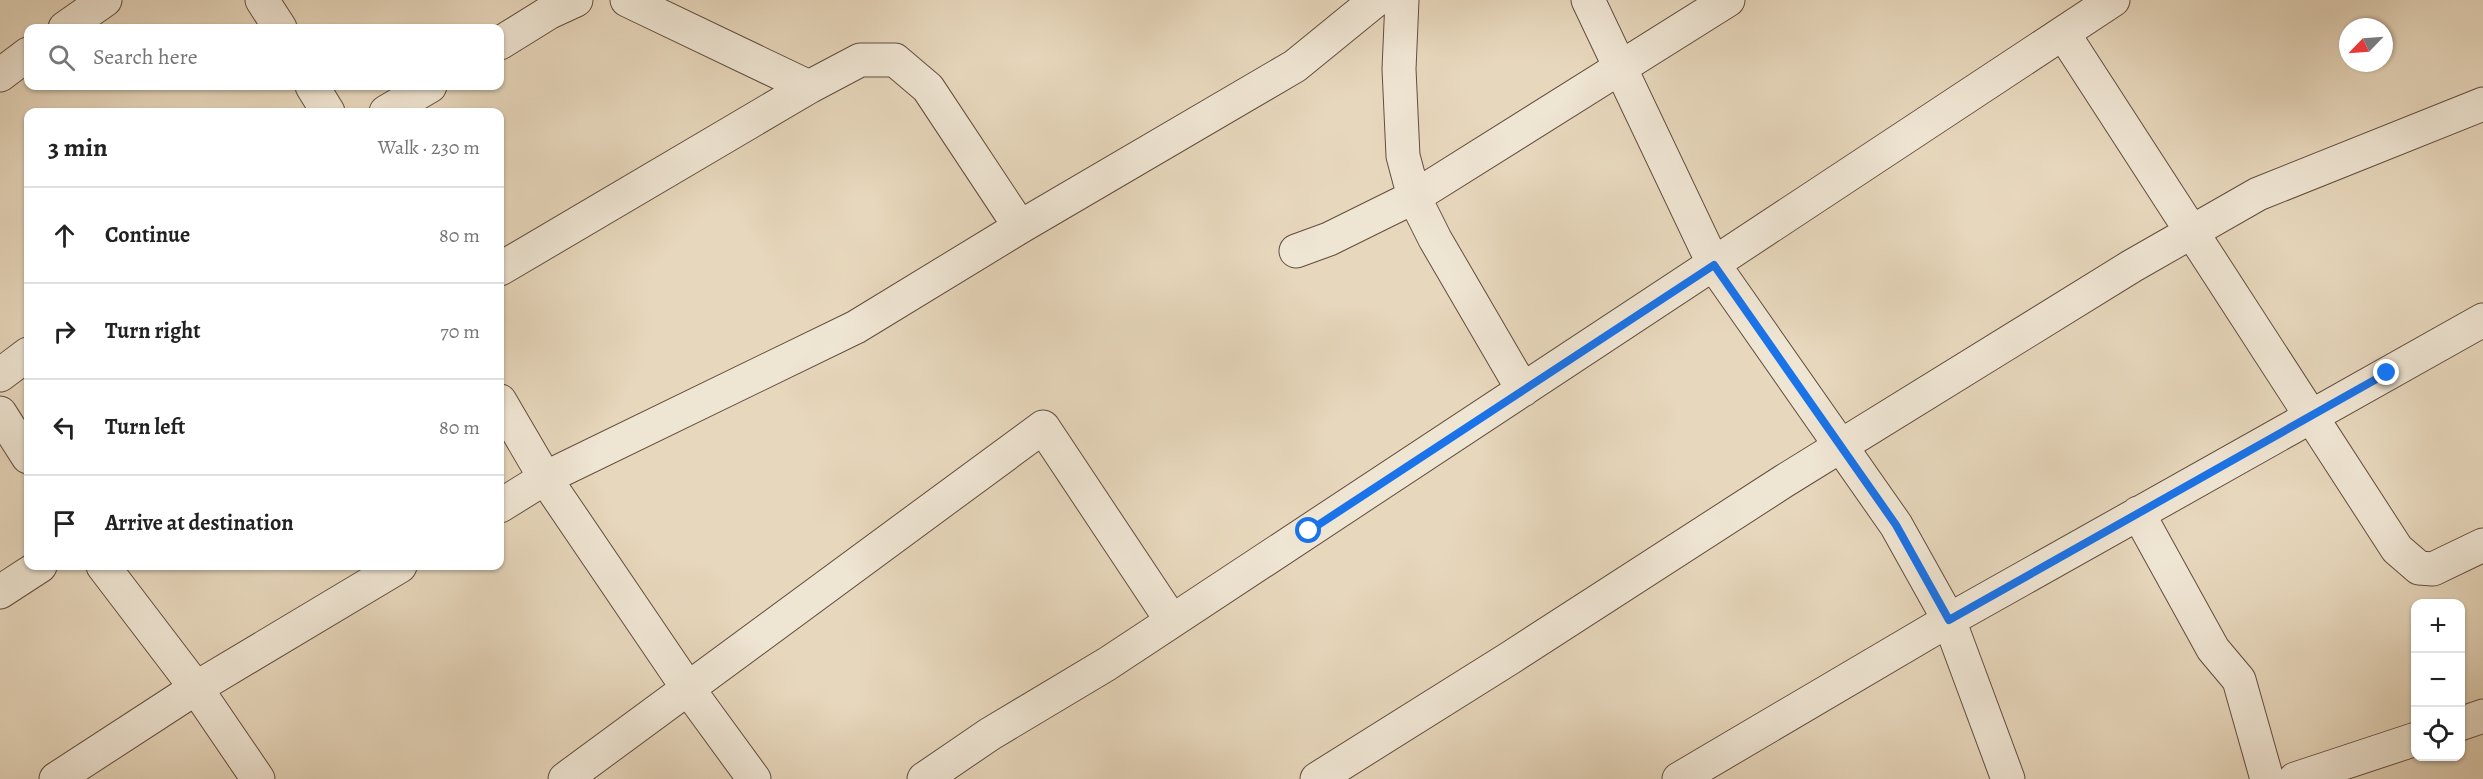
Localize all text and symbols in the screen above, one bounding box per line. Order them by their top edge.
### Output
north arrow [2339,18,2393,72]
search box [24,24,504,90]
icon: search [45,41,78,74]
text: Search here [93,42,198,72]
text: 3 min [48,130,108,165]
text: Walk · 230 m [378,134,480,161]
icon: ahead [48,219,81,252]
text: Continue [105,220,190,250]
text: 80 m [439,222,480,249]
icon: right [48,315,81,348]
text: Turn right [105,316,201,346]
text: 70 m [440,318,480,345]
route end [2373,359,2399,385]
icon: left [48,411,81,444]
text: Turn left [105,412,185,442]
text: 80 m [439,414,480,441]
icon: arrive [48,507,81,540]
text: Arrive at destination [105,508,294,538]
route start [1295,517,1321,543]
map controls [2411,599,2465,761]
button: + [2411,599,2465,653]
button: − [2411,653,2465,707]
button: locate [2411,707,2465,761]

